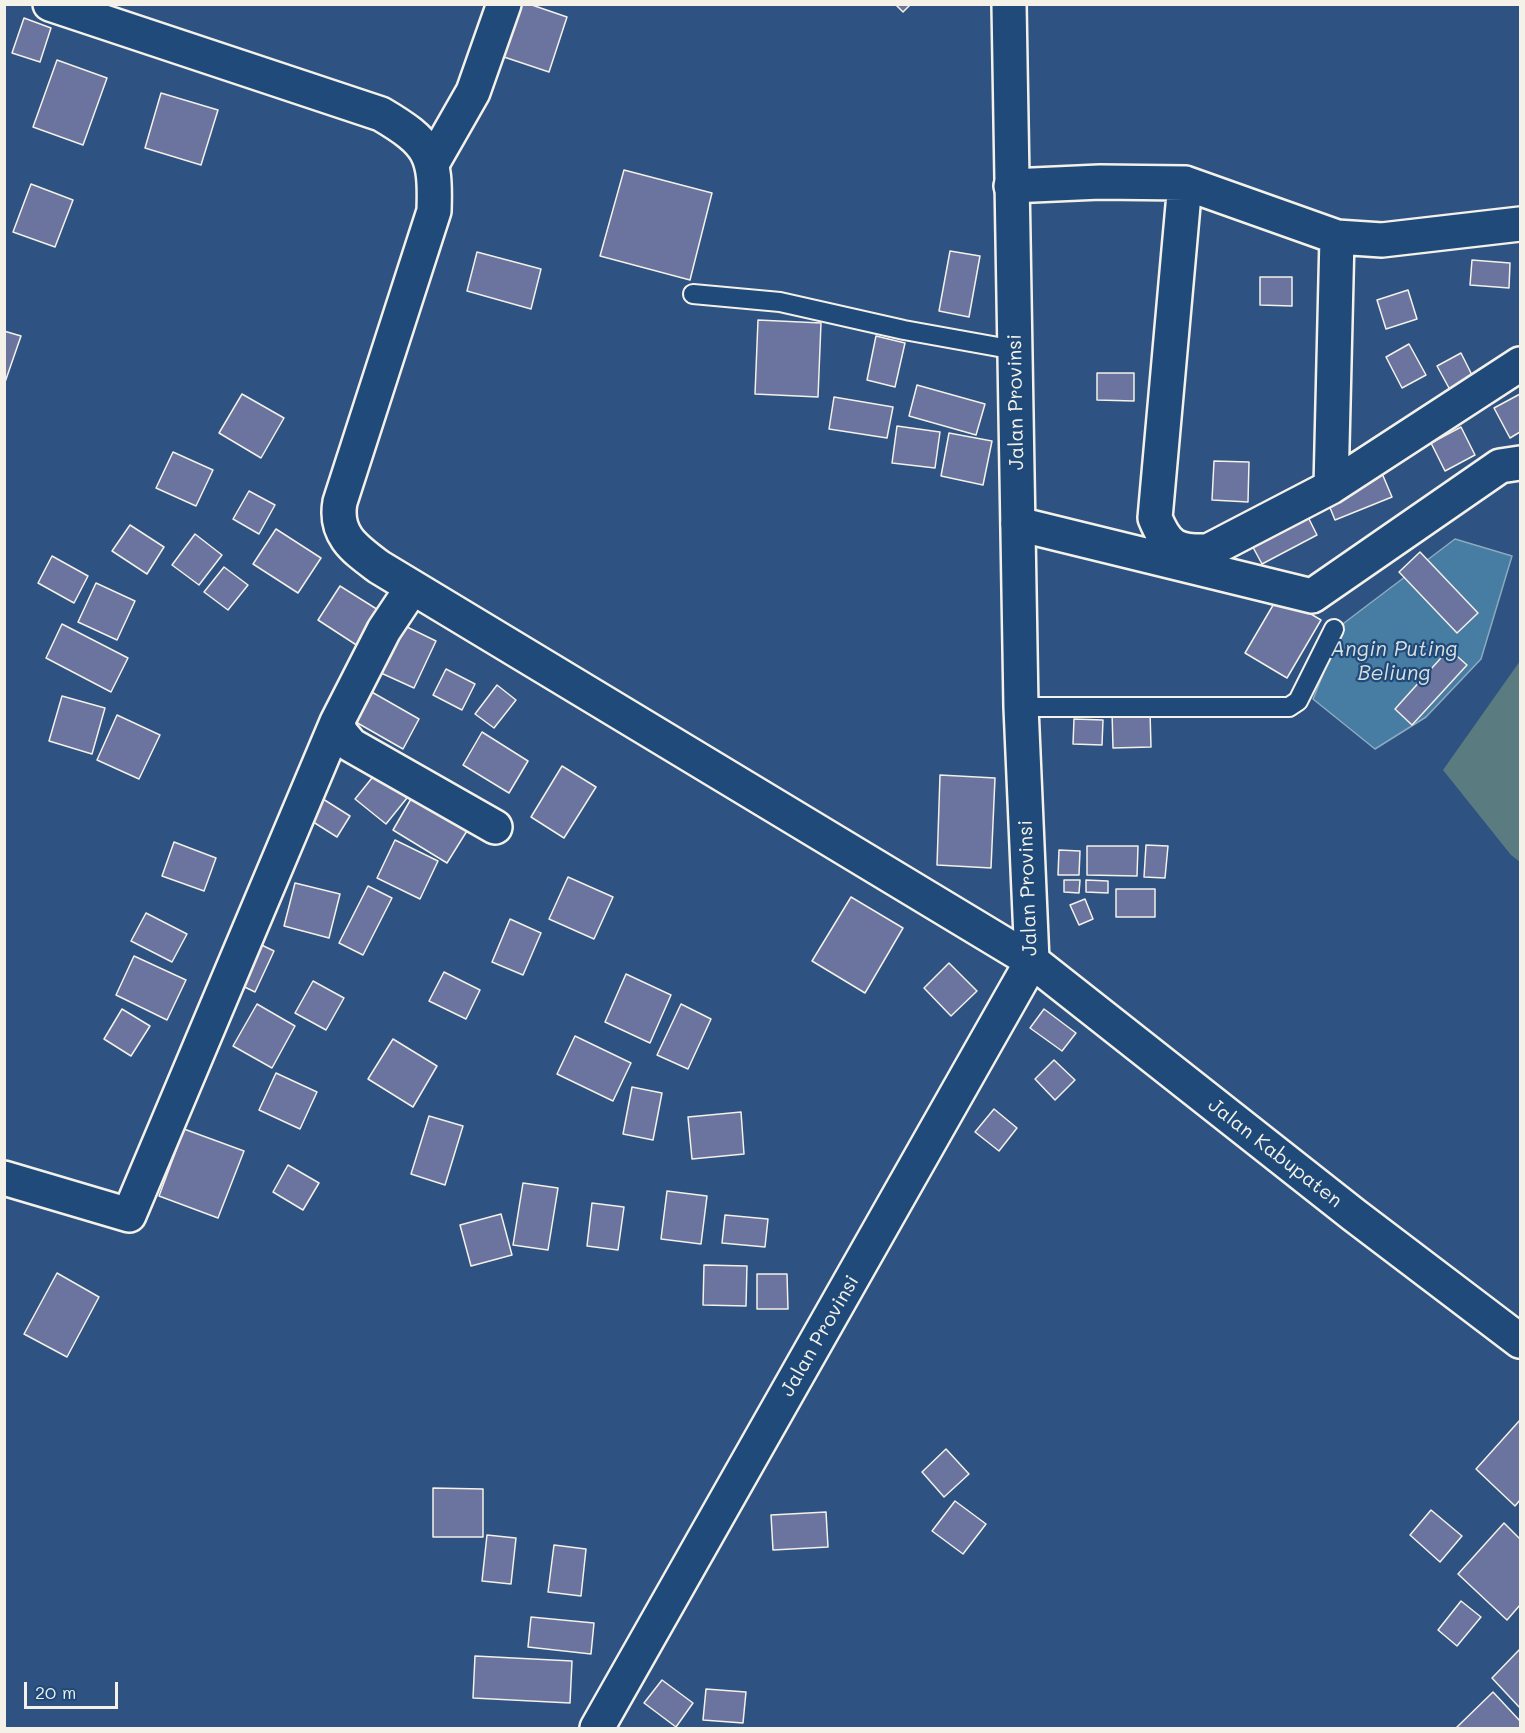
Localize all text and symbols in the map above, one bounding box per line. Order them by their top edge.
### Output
street label: Jalan Provinsi [1003,334,1029,470]
water label: Angin Puting Beliung [1331,637,1457,687]
street label: Jalan Provinsi [1014,820,1042,956]
street label: Jalan Kabupaten [1203,1093,1347,1213]
street label: Jalan Provinsi [776,1271,864,1401]
scale bar [27,1670,122,1708]
text: 20 m [35,1680,76,1704]

